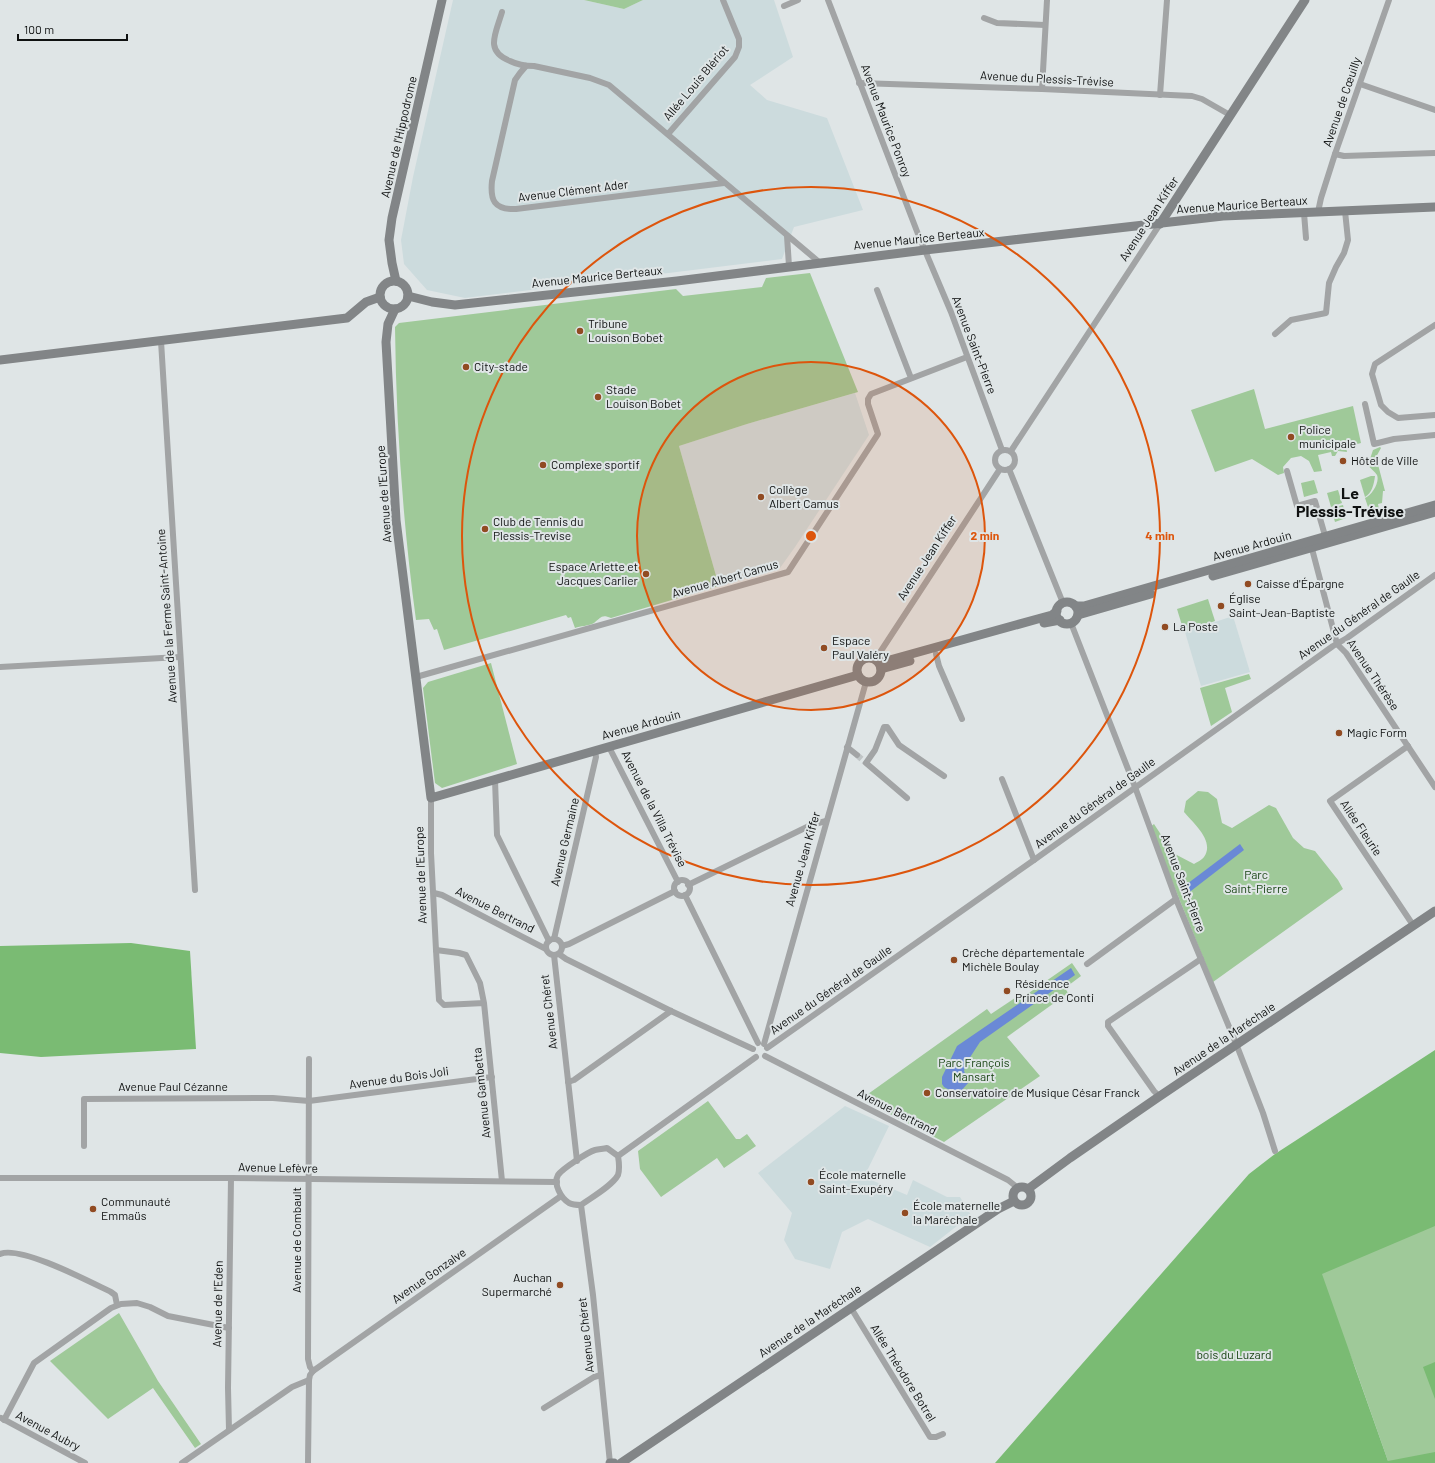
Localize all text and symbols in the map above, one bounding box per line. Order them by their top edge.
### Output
scale bar [18,16,127,42]
text: 100 m [24,22,54,36]
street label: Allée Louis Blériot [660,42,731,123]
street label: Avenue de Cœuilly [1319,55,1363,148]
street label: Avenue Maurice Ponroy [859,62,915,180]
street label: Avenue du Plessis-Trévise [980,68,1114,88]
street label: Avenue de l'Hippodrome [377,75,419,199]
street label: Avenue Jean Kiffer [1116,173,1181,263]
street label: Avenue Clément Ader [517,176,629,204]
street label: Avenue Maurice Berteaux [1176,192,1308,216]
street label: Avenue Maurice Berteaux [853,224,985,252]
street label: Avenue Maurice Berteaux [531,262,663,290]
street label: Avenue Saint-Pierre [950,294,1000,396]
place label: Tribune Louison Bobet [588,316,663,344]
marker: Tribune Louison Bobet [575,326,585,336]
place label: City-stade [474,359,528,373]
marker: City-stade [461,362,471,372]
place label: Stade Louison Bobet [606,382,681,410]
marker: Stade Louison Bobet [593,392,603,402]
place label: Police municipale [1299,422,1356,450]
marker: Police municipale [1286,432,1296,442]
street label: Avenue de l'Europe [373,445,393,543]
place label: Hôtel de Ville [1351,453,1418,467]
marker: Hôtel de Ville [1338,456,1348,466]
place label: Complexe sportif [551,457,640,471]
marker: Complexe sportif [538,460,548,470]
place label: Collège Albert Camus [769,482,839,510]
district label: Le Plessis-Trévise [1296,483,1404,520]
marker: Collège Albert Camus [756,492,766,502]
street label: Avenue Jean Kiffer [894,512,959,602]
place label: Club de Tennis du Plessis-Trevise [493,514,583,542]
marker: Club de Tennis du Plessis-Trevise [480,524,490,534]
street label: Avenue Ardouin [1211,527,1293,563]
street label: Avenue de la Ferme Saint-Antoine [153,528,179,704]
text: 2 min [971,528,999,542]
text: 4 min [1145,528,1175,542]
centre of rings [804,529,818,543]
street label: Avenue Albert Camus [670,556,780,600]
place label: Espace Arlette et Jacques Carlier [548,559,639,587]
street label: Avenue du Général de Gaulle [1295,567,1422,662]
marker: Espace Arlette et Jacques Carlier [641,569,651,579]
place label: Caisse d'Épargne [1256,576,1344,590]
marker: Caisse d'Épargne [1243,579,1253,589]
place label: Église Saint-Jean-Baptiste [1229,591,1335,619]
marker: Église Saint-Jean-Baptiste [1216,601,1226,611]
place label: La Poste [1173,619,1218,633]
marker: La Poste [1160,622,1170,632]
place label: Espace Paul Valéry [832,633,889,661]
street label: Avenue Thérèse [1345,636,1403,713]
marker: Espace Paul Valéry [819,643,829,653]
street label: Avenue Ardouin [600,706,682,742]
place label: Magic Form [1347,725,1407,739]
marker: Magic Form [1334,728,1344,738]
street label: Avenue de la Villa Trévise [619,748,690,869]
street label: Avenue du Général de Gaulle [1032,754,1157,851]
street label: Avenue Germaine [547,796,581,887]
street label: Allée Fleurie [1338,797,1386,858]
street label: Avenue Jean Kiffer [782,809,822,908]
street label: Avenue de l'Europe [411,826,429,924]
street label: Avenue Saint-Pierre [1159,832,1209,934]
park label: Parc Saint-Pierre [1224,867,1288,895]
street label: Avenue Bertrand [454,883,537,935]
street label: Avenue du Général de Gaulle [767,942,894,1037]
place label: Crèche départementale Michèle Boulay [962,945,1085,973]
marker: Crèche départementale Michèle Boulay [949,955,959,965]
street label: Avenue Chéret [536,974,560,1050]
place label: Résidence Prince de Conti [1015,976,1094,1004]
marker: Résidence Prince de Conti [1002,986,1012,996]
street label: Avenue de la Maréchale [1170,999,1277,1078]
street label: Avenue Gambetta [469,1047,493,1139]
park label: Parc François Mansart [938,1055,1010,1083]
street label: Avenue du Bois Joli [348,1063,450,1091]
street label: Avenue Paul Cézanne [118,1079,228,1093]
street label: Avenue Bertrand [856,1085,939,1137]
place label: Conservatoire de Musique César Franck [935,1085,1140,1099]
marker: Conservatoire de Musique César Franck [922,1088,932,1098]
street label: Avenue Lefèvre [238,1159,318,1175]
place label: École maternelle Saint-Exupéry [819,1167,906,1195]
marker: École maternelle Saint-Exupéry [806,1177,816,1187]
street label: Avenue de Combault [289,1187,303,1293]
place label: Communauté Emmaüs [101,1194,171,1222]
place label: École maternelle la Maréchale [913,1198,1000,1226]
marker: Communauté Emmaüs [88,1204,98,1214]
marker: École maternelle la Maréchale [900,1208,910,1218]
street label: Avenue Gonzalve [389,1244,468,1306]
street label: Avenue de l'Eden [209,1260,225,1348]
place label: Auchan Supermarché [482,1270,552,1298]
marker: Auchan Supermarché [555,1280,565,1290]
street label: Avenue de la Maréchale [756,1281,863,1360]
street label: Avenue Chéret [574,1297,596,1373]
street label: Allée Théodore Botrel [868,1321,940,1424]
park label: bois du Luzard [1196,1347,1272,1361]
street label: Avenue Aubry [14,1407,84,1453]

